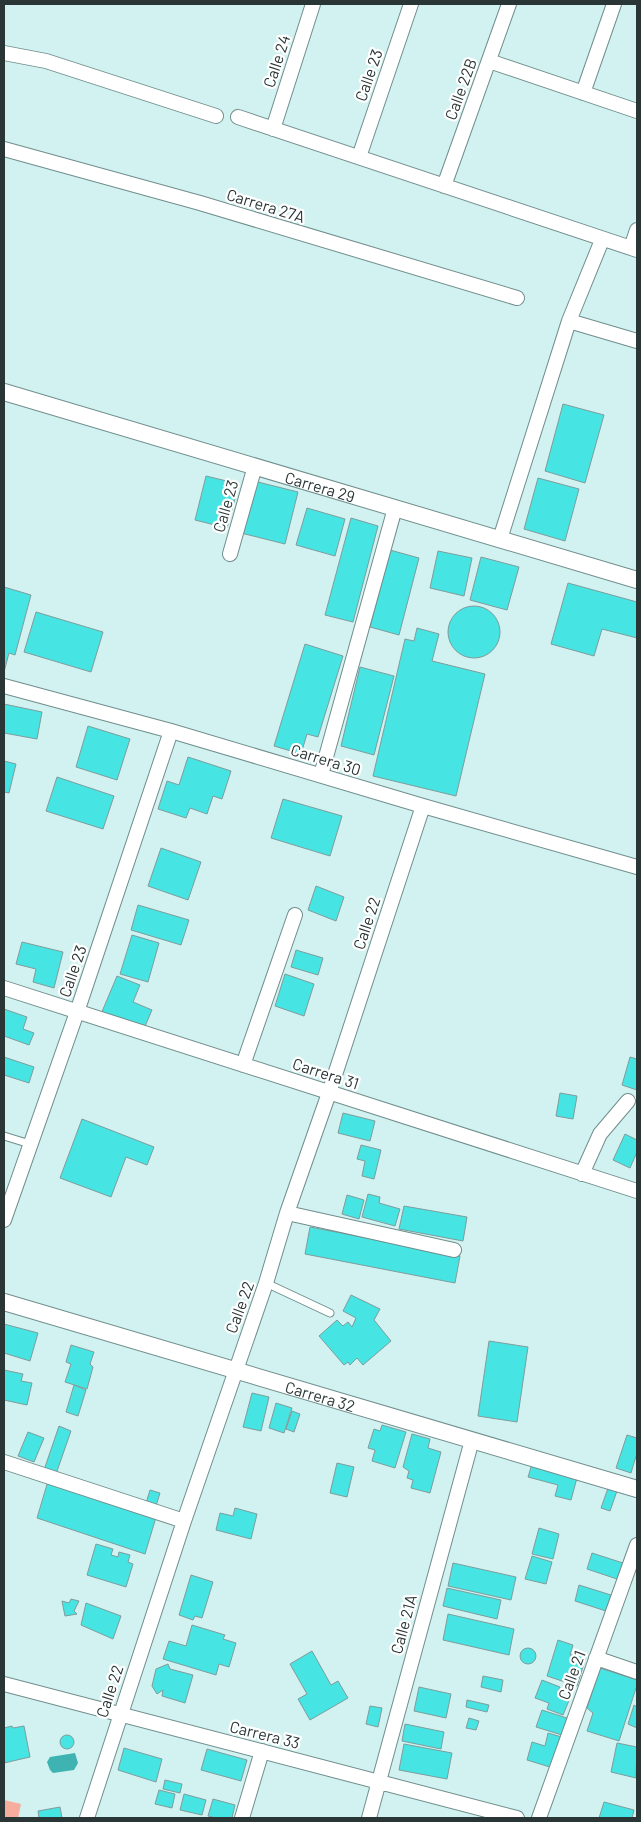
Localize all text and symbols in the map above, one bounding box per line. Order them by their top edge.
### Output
street label: Calle 24 [259,32,293,90]
street label: Calle 23 [350,47,386,103]
street label: Calle 22B [440,56,480,122]
street label: Carrera 27A [225,184,308,226]
street label: Carrera 29 [283,467,358,505]
street label: Calle 23 [208,478,242,534]
street label: Carrera 30 [289,739,363,779]
street label: Calle 22 [349,894,383,952]
street label: Calle 23 [54,943,90,999]
street label: Carrera 31 [290,1053,362,1093]
street label: Calle 22 [221,1278,257,1336]
street label: Carrera 32 [283,1376,358,1415]
street label: Calle 21A [386,1592,420,1656]
street label: Calle 21 [553,1648,589,1702]
street label: Calle 22 [92,1662,126,1720]
street label: Carrera 33 [228,1716,302,1752]

